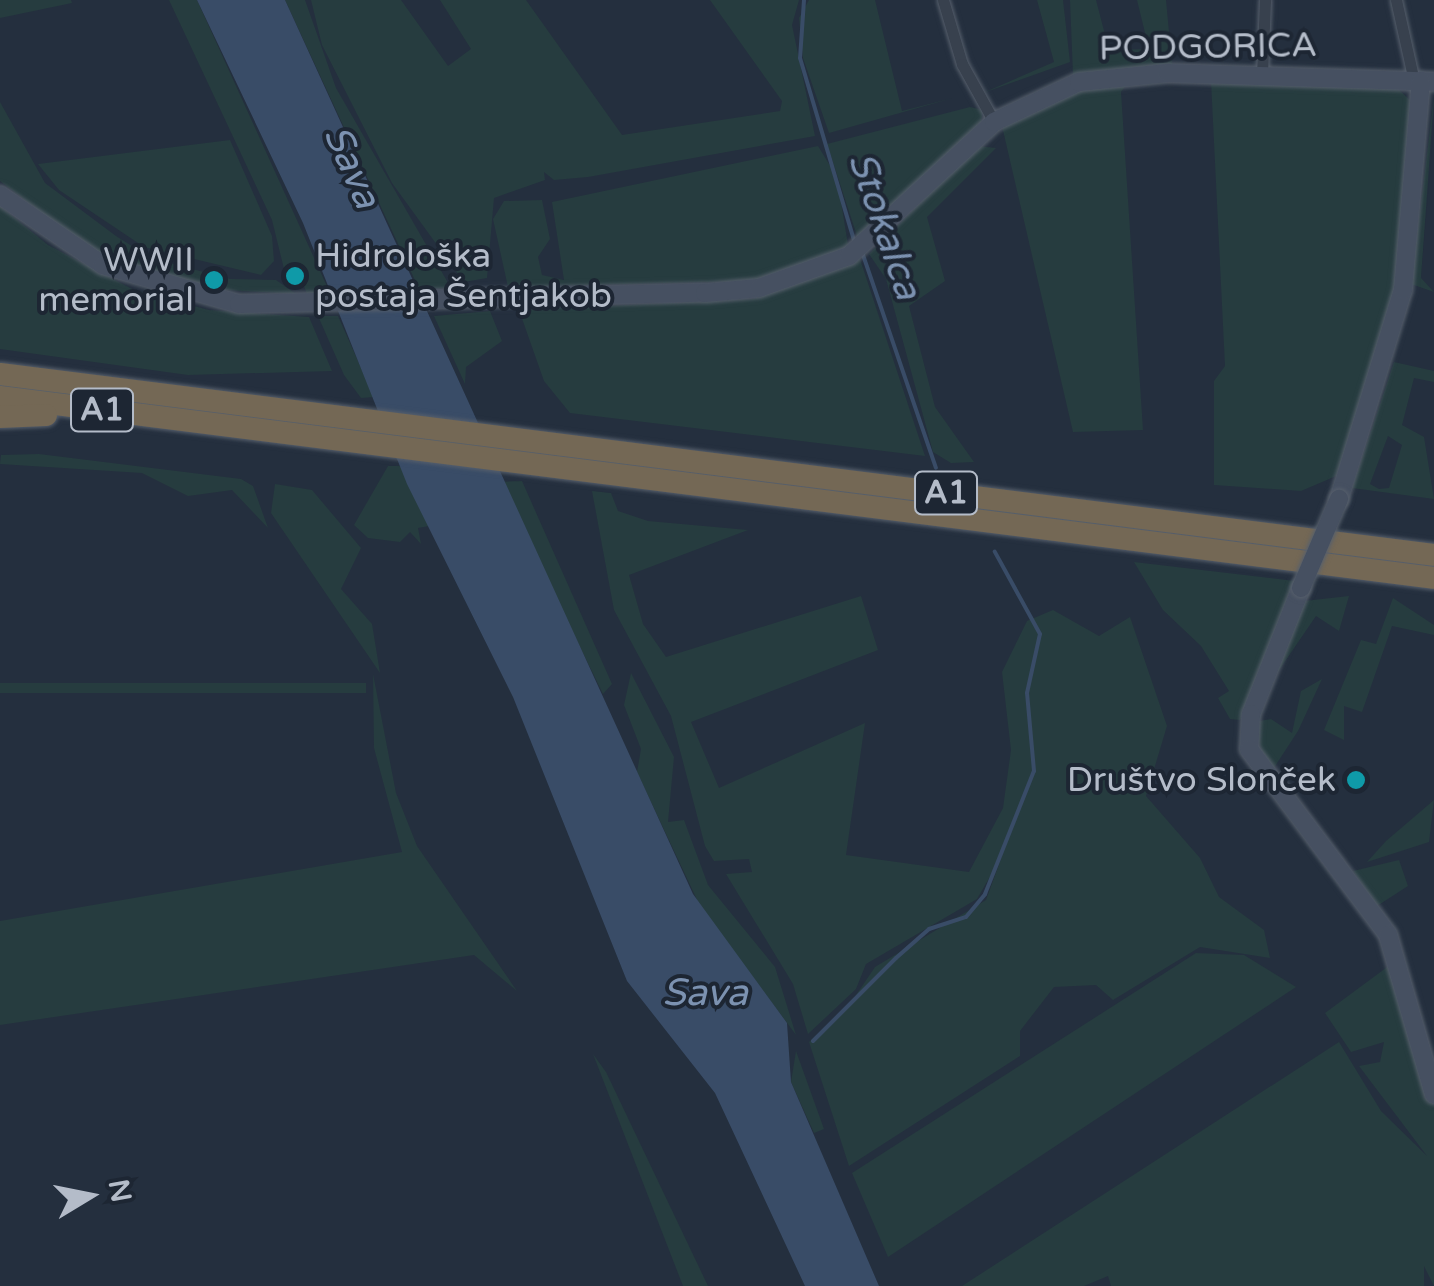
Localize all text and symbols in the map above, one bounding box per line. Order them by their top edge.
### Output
street label: PODGORICA [1098,24,1318,70]
water label: Sava [313,119,389,215]
water label: Stokalca [838,146,930,306]
place label: Hidrološka postaja Šentjakob [315,235,612,317]
place label: WWII memorial [38,239,194,321]
marker: Hidrološka postaja Šentjakob [284,265,306,287]
marker: WWII memorial [203,269,225,291]
road number: A1 [70,383,134,437]
road number: A1 [914,466,978,520]
place label: Društvo Slonček [1067,759,1336,801]
marker: Društvo Slonček [1345,769,1367,791]
water label: Sava [662,971,748,1017]
north arrow [40,1146,140,1246]
text: N [101,1177,138,1205]

